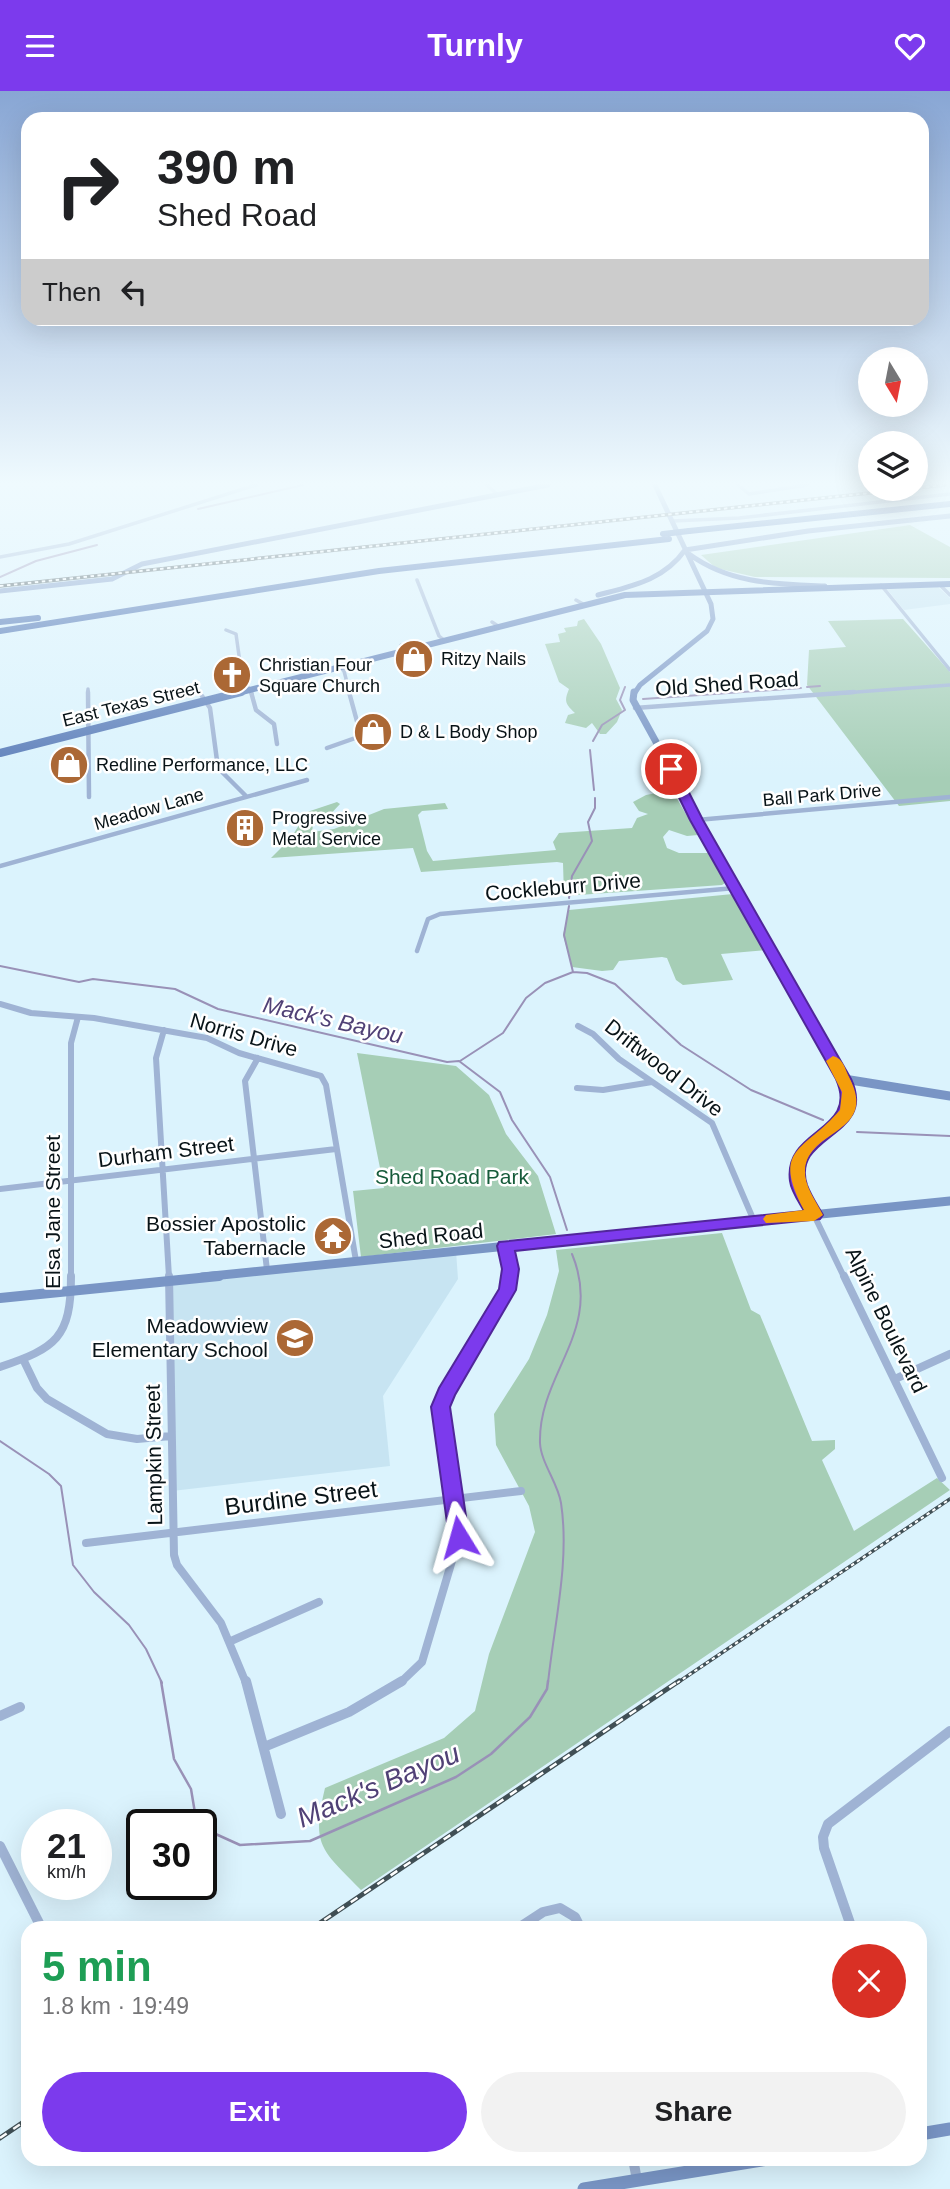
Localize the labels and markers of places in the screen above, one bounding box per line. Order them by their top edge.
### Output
shop icon: Ritzy Nails [393,638,435,680]
place label: Ritzy Nails [441,649,526,669]
church icon: Christian Four Square Church [211,654,253,696]
place label: Christian Four Square Church [259,655,380,696]
shop icon: D & L Body Shop [352,711,394,753]
place label: D & L Body Shop [400,722,537,742]
pin [641,739,701,799]
shop icon: Redline Performance, LLC [48,744,90,786]
place label: Redline Performance, LLC [96,755,308,775]
building icon: Progressive Metal Service [224,807,266,849]
place label: Progressive Metal Service [272,808,381,849]
place label: Bossier Apostolic Tabernacle [146,1212,306,1259]
temple icon: Bossier Apostolic Tabernacle [312,1215,354,1257]
place label: Meadowview Elementary School [92,1314,269,1361]
school or university icon: Meadowview Elementary School [274,1317,316,1359]

